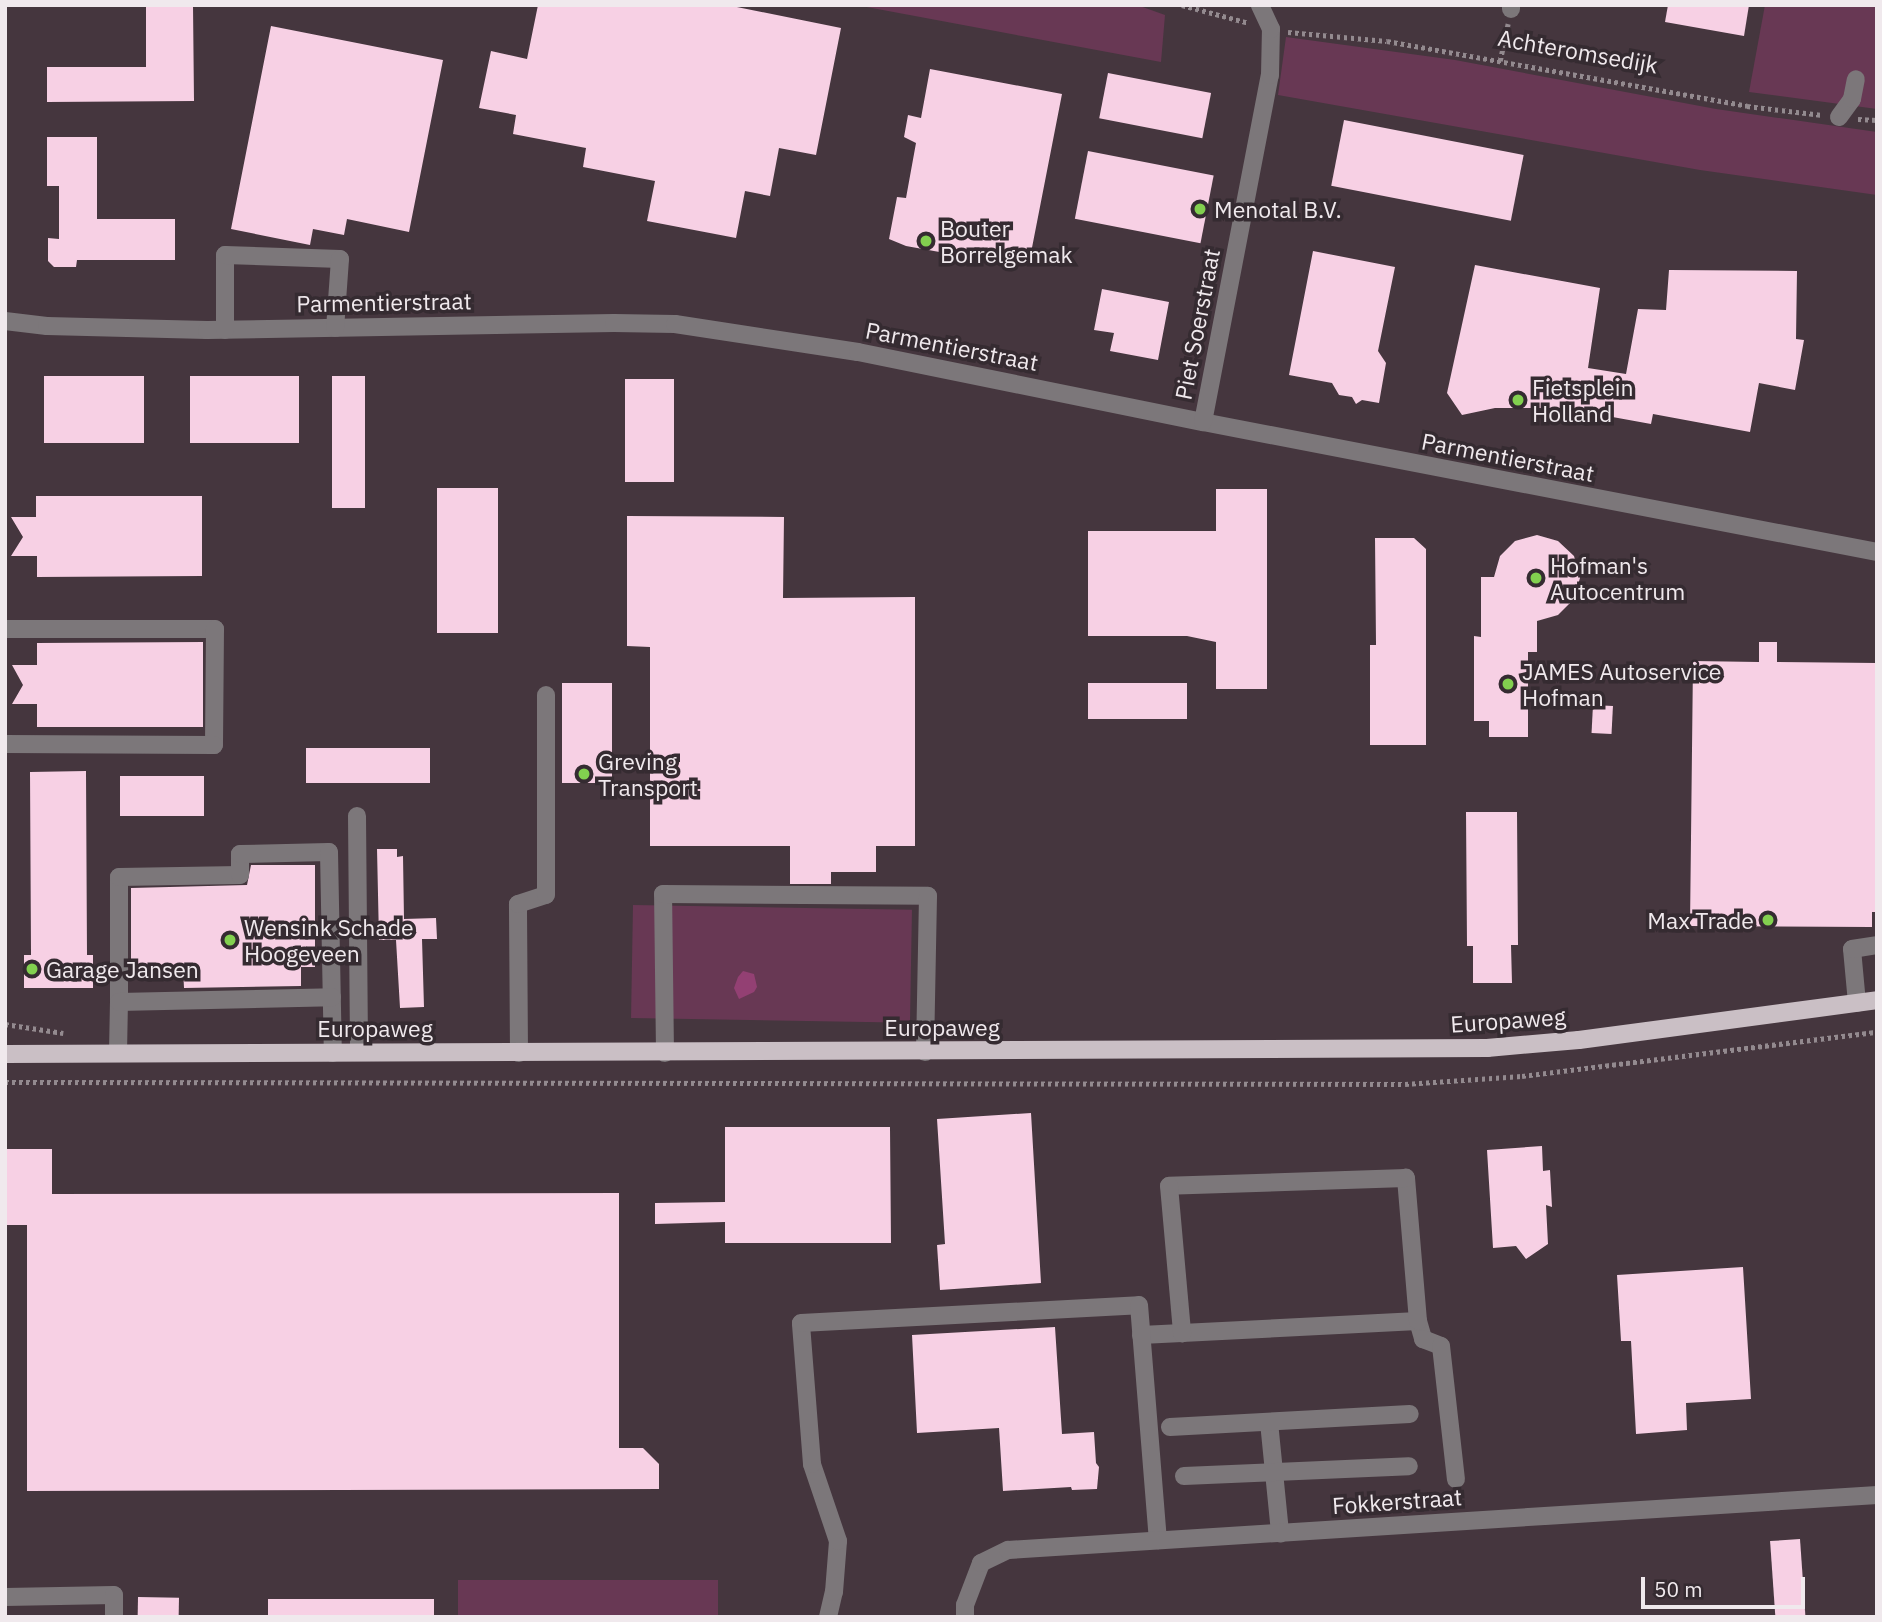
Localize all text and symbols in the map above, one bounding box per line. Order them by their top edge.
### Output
street label: Achteromsedijk [1496,23,1660,79]
place label: Menotal B.V. [1214,195,1342,223]
marker: Menotal B.V. [1192,201,1208,217]
place label: Bouter Borrelgemak [940,214,1073,268]
marker: Bouter Borrelgemak [918,233,934,249]
street label: Piet Soerstraat [1169,246,1225,402]
street label: Parmentierstraat [296,287,472,317]
street label: Parmentierstraat [863,316,1041,376]
place label: Fietsplein Holland [1532,373,1634,427]
marker: Fietsplein Holland [1510,392,1526,408]
street label: Parmentierstraat [1419,427,1597,487]
place label: Hofman's Autocentrum [1550,551,1685,605]
marker: Hofman's Autocentrum [1528,570,1544,586]
place label: JAMES Autoservice Hofman [1522,657,1722,711]
marker: JAMES Autoservice Hofman [1500,676,1516,692]
place label: Greving Transport [598,747,698,801]
marker: Greving Transport [576,766,592,782]
place label: Max Trade [1647,906,1754,934]
marker: Max Trade [1760,912,1776,928]
place label: Wensink Schade Hoogeveen [244,913,414,967]
marker: Wensink Schade Hoogeveen [222,932,238,948]
place label: Garage Jansen [46,955,199,983]
marker: Garage Jansen [24,961,40,977]
street label: Europaweg [1449,1002,1567,1038]
street label: Europaweg [884,1013,1000,1041]
street label: Europaweg [317,1014,433,1042]
street label: Fokkerstraat [1331,1483,1463,1519]
scale bar [1644,1562,1808,1606]
text: 50 m [1654,1575,1703,1603]

